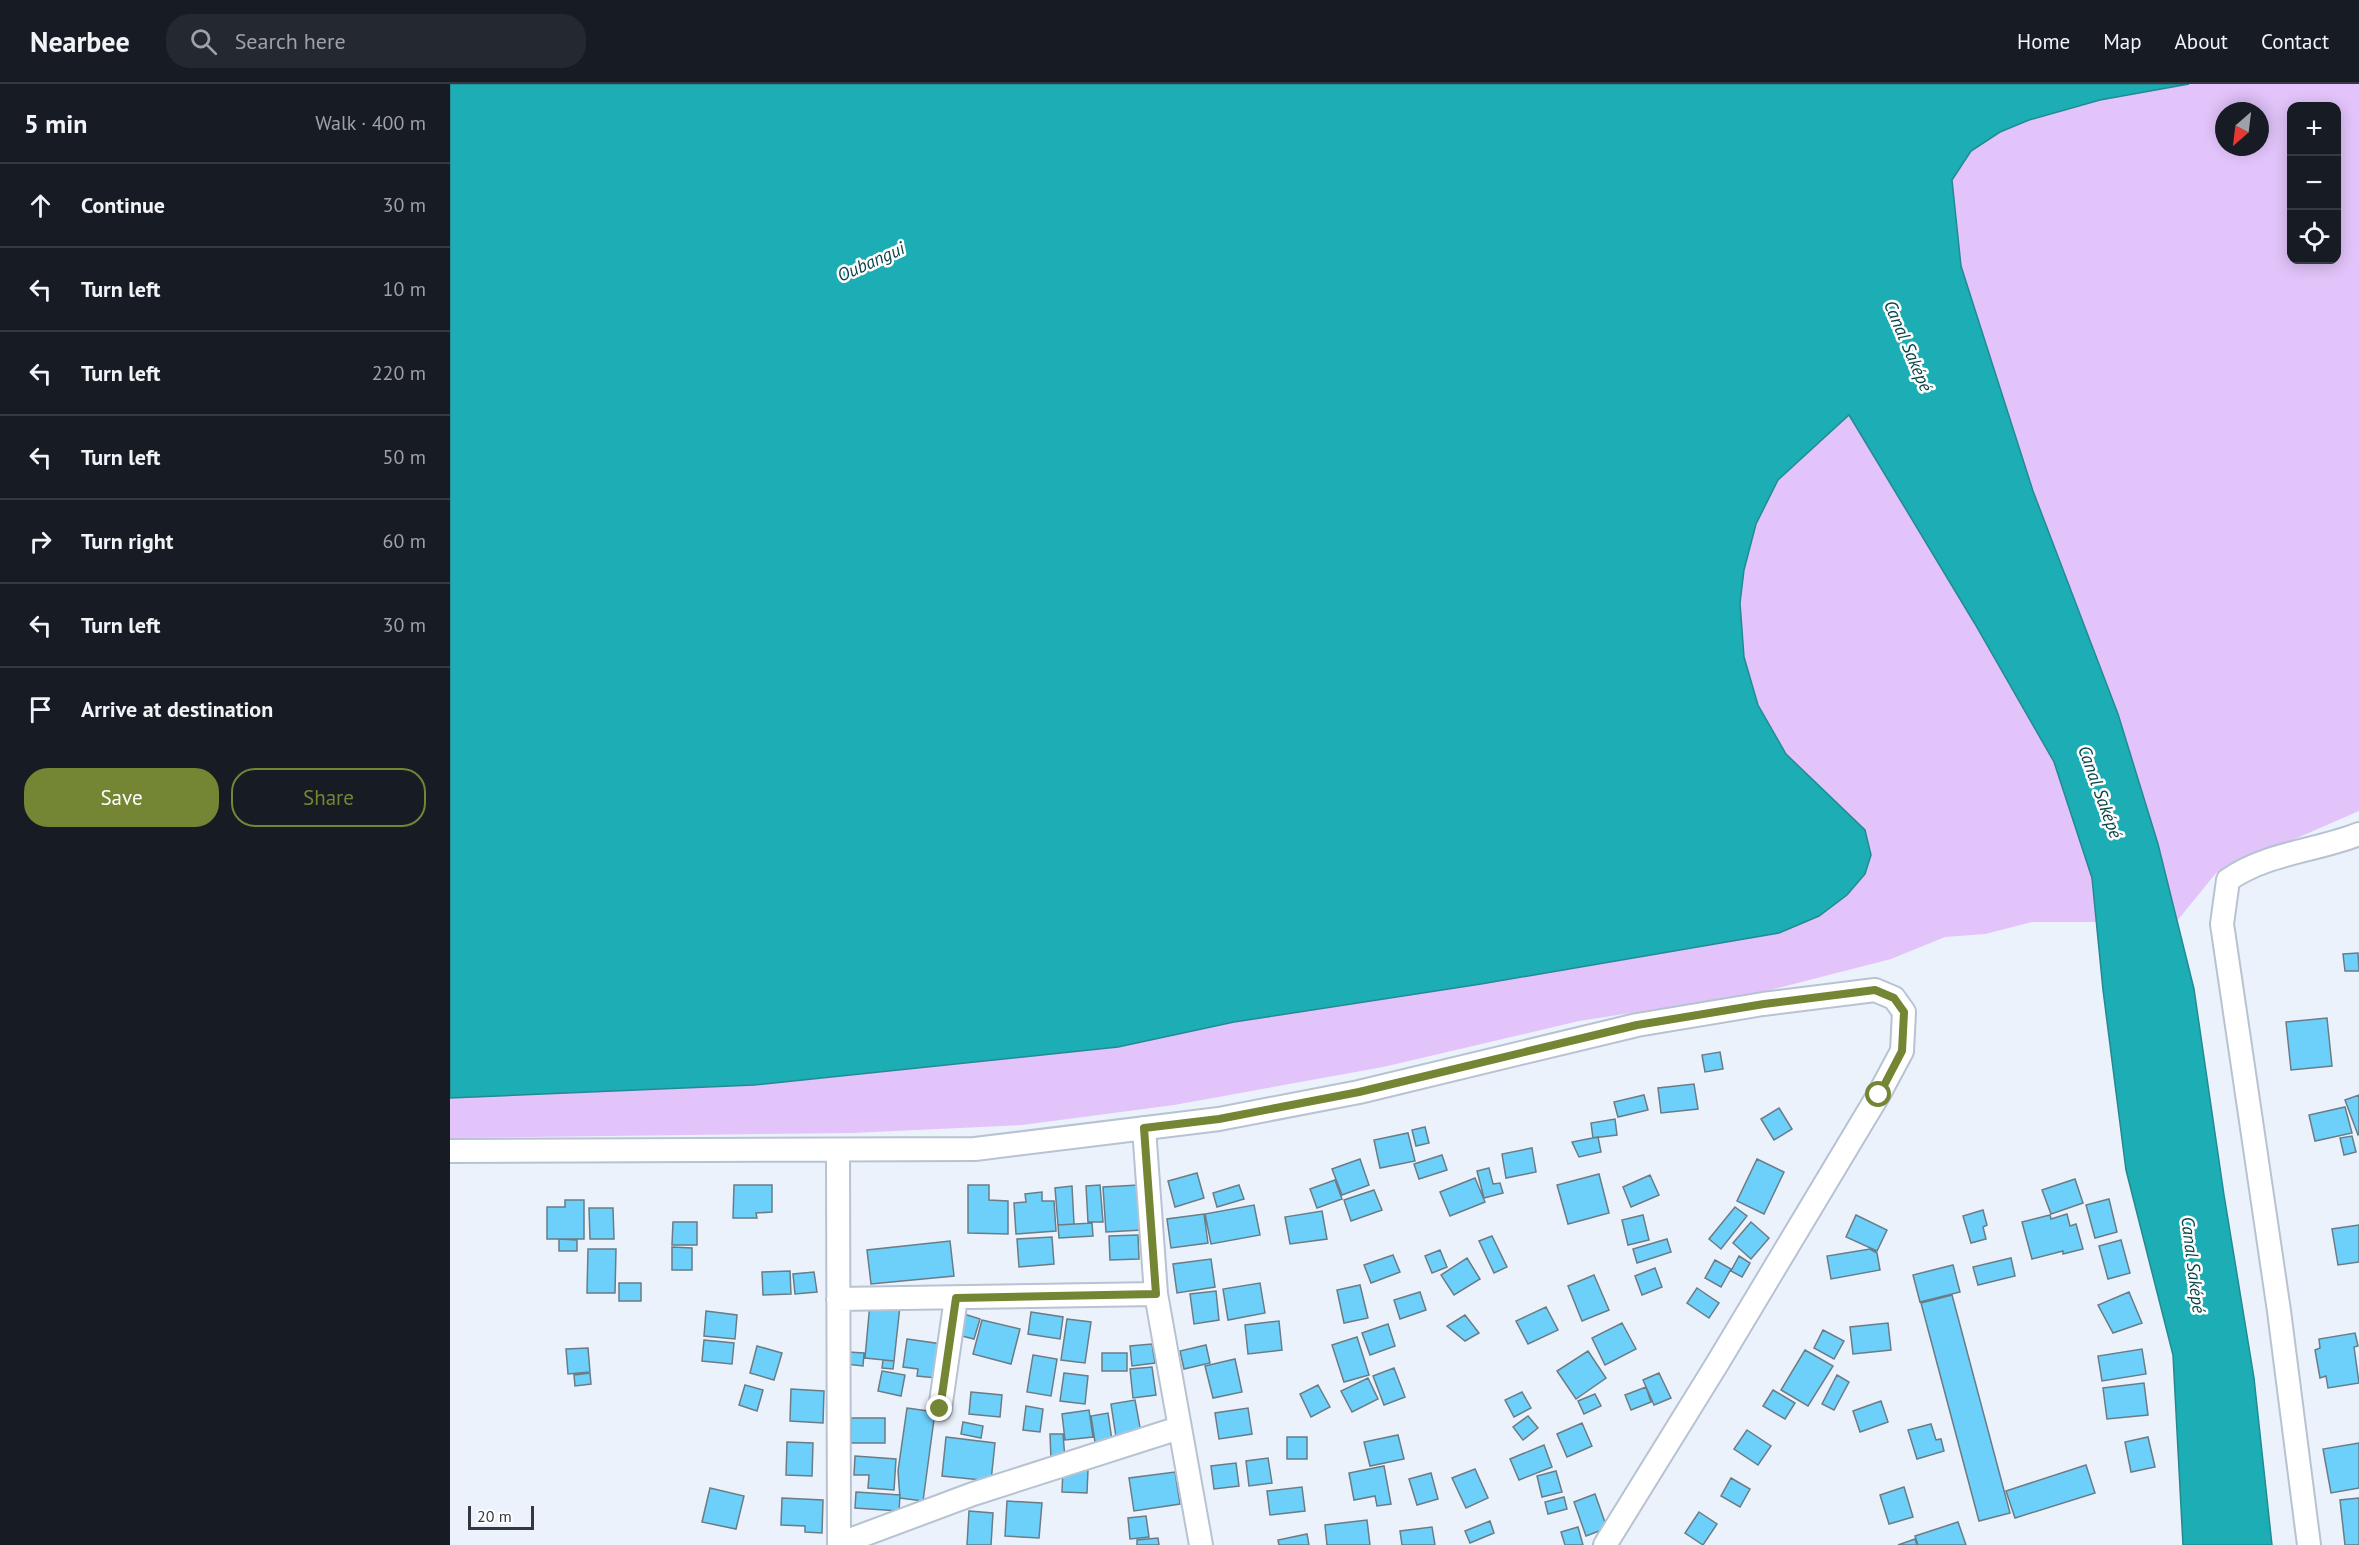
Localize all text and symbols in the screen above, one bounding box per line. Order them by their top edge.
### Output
search box [166,14,586,68]
text: Nearbee [30,23,130,60]
icon: search [187,25,220,58]
text: Search here [235,27,346,55]
text: Home [2017,28,2070,55]
text: Map [2103,28,2142,55]
text: About [2175,28,2228,55]
text: Contact [2261,28,2329,55]
north arrow [2215,102,2269,156]
map controls [2287,102,2341,264]
button: + [2287,102,2341,156]
text: 5 min [24,107,87,140]
text: Walk · 400 m [315,110,426,136]
button: − [2287,156,2341,210]
icon: ahead [24,189,57,222]
text: Continue [81,191,165,219]
text: 30 m [383,192,426,218]
button: locate [2287,210,2341,264]
water label: Oubangui [834,236,909,287]
icon: left [24,273,57,306]
text: Turn left [81,275,161,303]
text: 10 m [383,276,426,302]
water label: Canal Saképé [1879,297,1938,396]
icon: left [24,357,57,390]
text: Turn left [81,359,161,387]
text: 220 m [372,360,426,386]
icon: left [24,441,57,474]
text: Turn left [81,443,161,471]
text: 50 m [383,444,426,470]
icon: right [24,525,57,558]
text: Turn right [81,527,173,555]
text: 60 m [383,528,426,554]
icon: left [24,609,57,642]
text: Turn left [81,611,161,639]
text: 30 m [383,612,426,638]
icon: arrive [24,693,57,726]
text: Arrive at destination [81,695,273,723]
water label: Canal Saképé [2073,742,2128,842]
button: Save [24,768,219,827]
button: Share [231,768,426,827]
route start [1865,1081,1891,1107]
water label: Canal Saképé [2176,1215,2211,1315]
route end [926,1395,952,1421]
scale bar [468,1503,534,1530]
text: 20 m [477,1506,512,1526]

